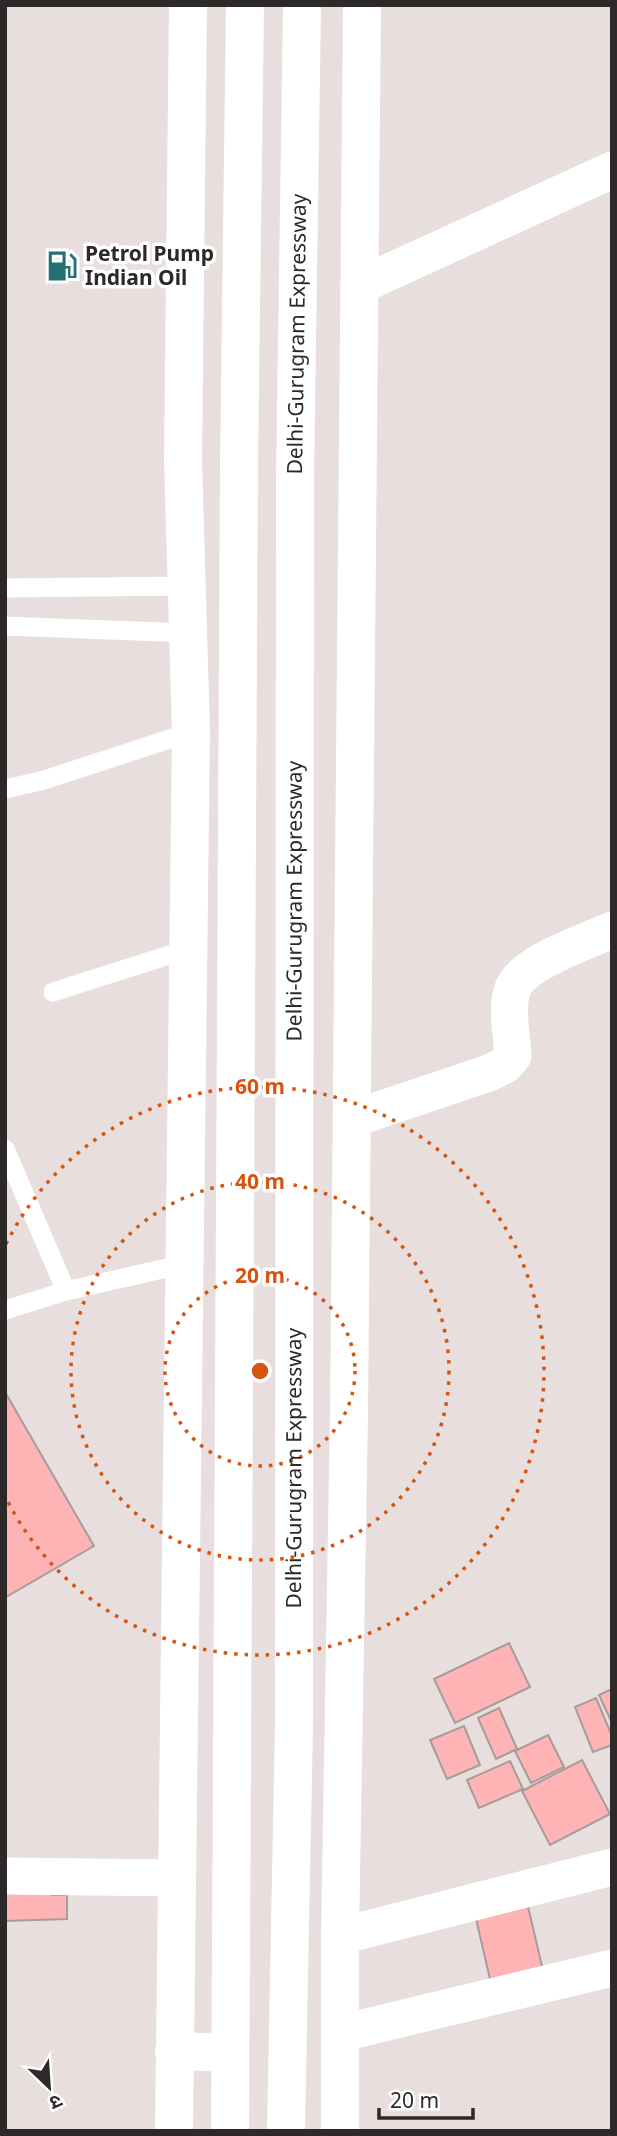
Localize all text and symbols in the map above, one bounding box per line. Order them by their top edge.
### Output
street label: Delhi-Gurugram Expressway [280,193,312,475]
place label: Petrol Pump Indian Oil [85,239,214,291]
fuel station icon: Petrol Pump Indian Oil [45,249,79,283]
street label: Delhi-Gurugram Expressway [280,760,308,1041]
text: 60 m [235,1072,285,1100]
text: 40 m [235,1167,285,1195]
text: 20 m [235,1261,285,1289]
street label: Delhi-Gurugram Expressway [279,1327,307,1608]
centre of rings [248,1359,272,1383]
north arrow [14,2052,84,2122]
scale bar [379,2076,474,2120]
text: 20 m [390,2086,439,2114]
text: उ [45,2088,67,2117]

